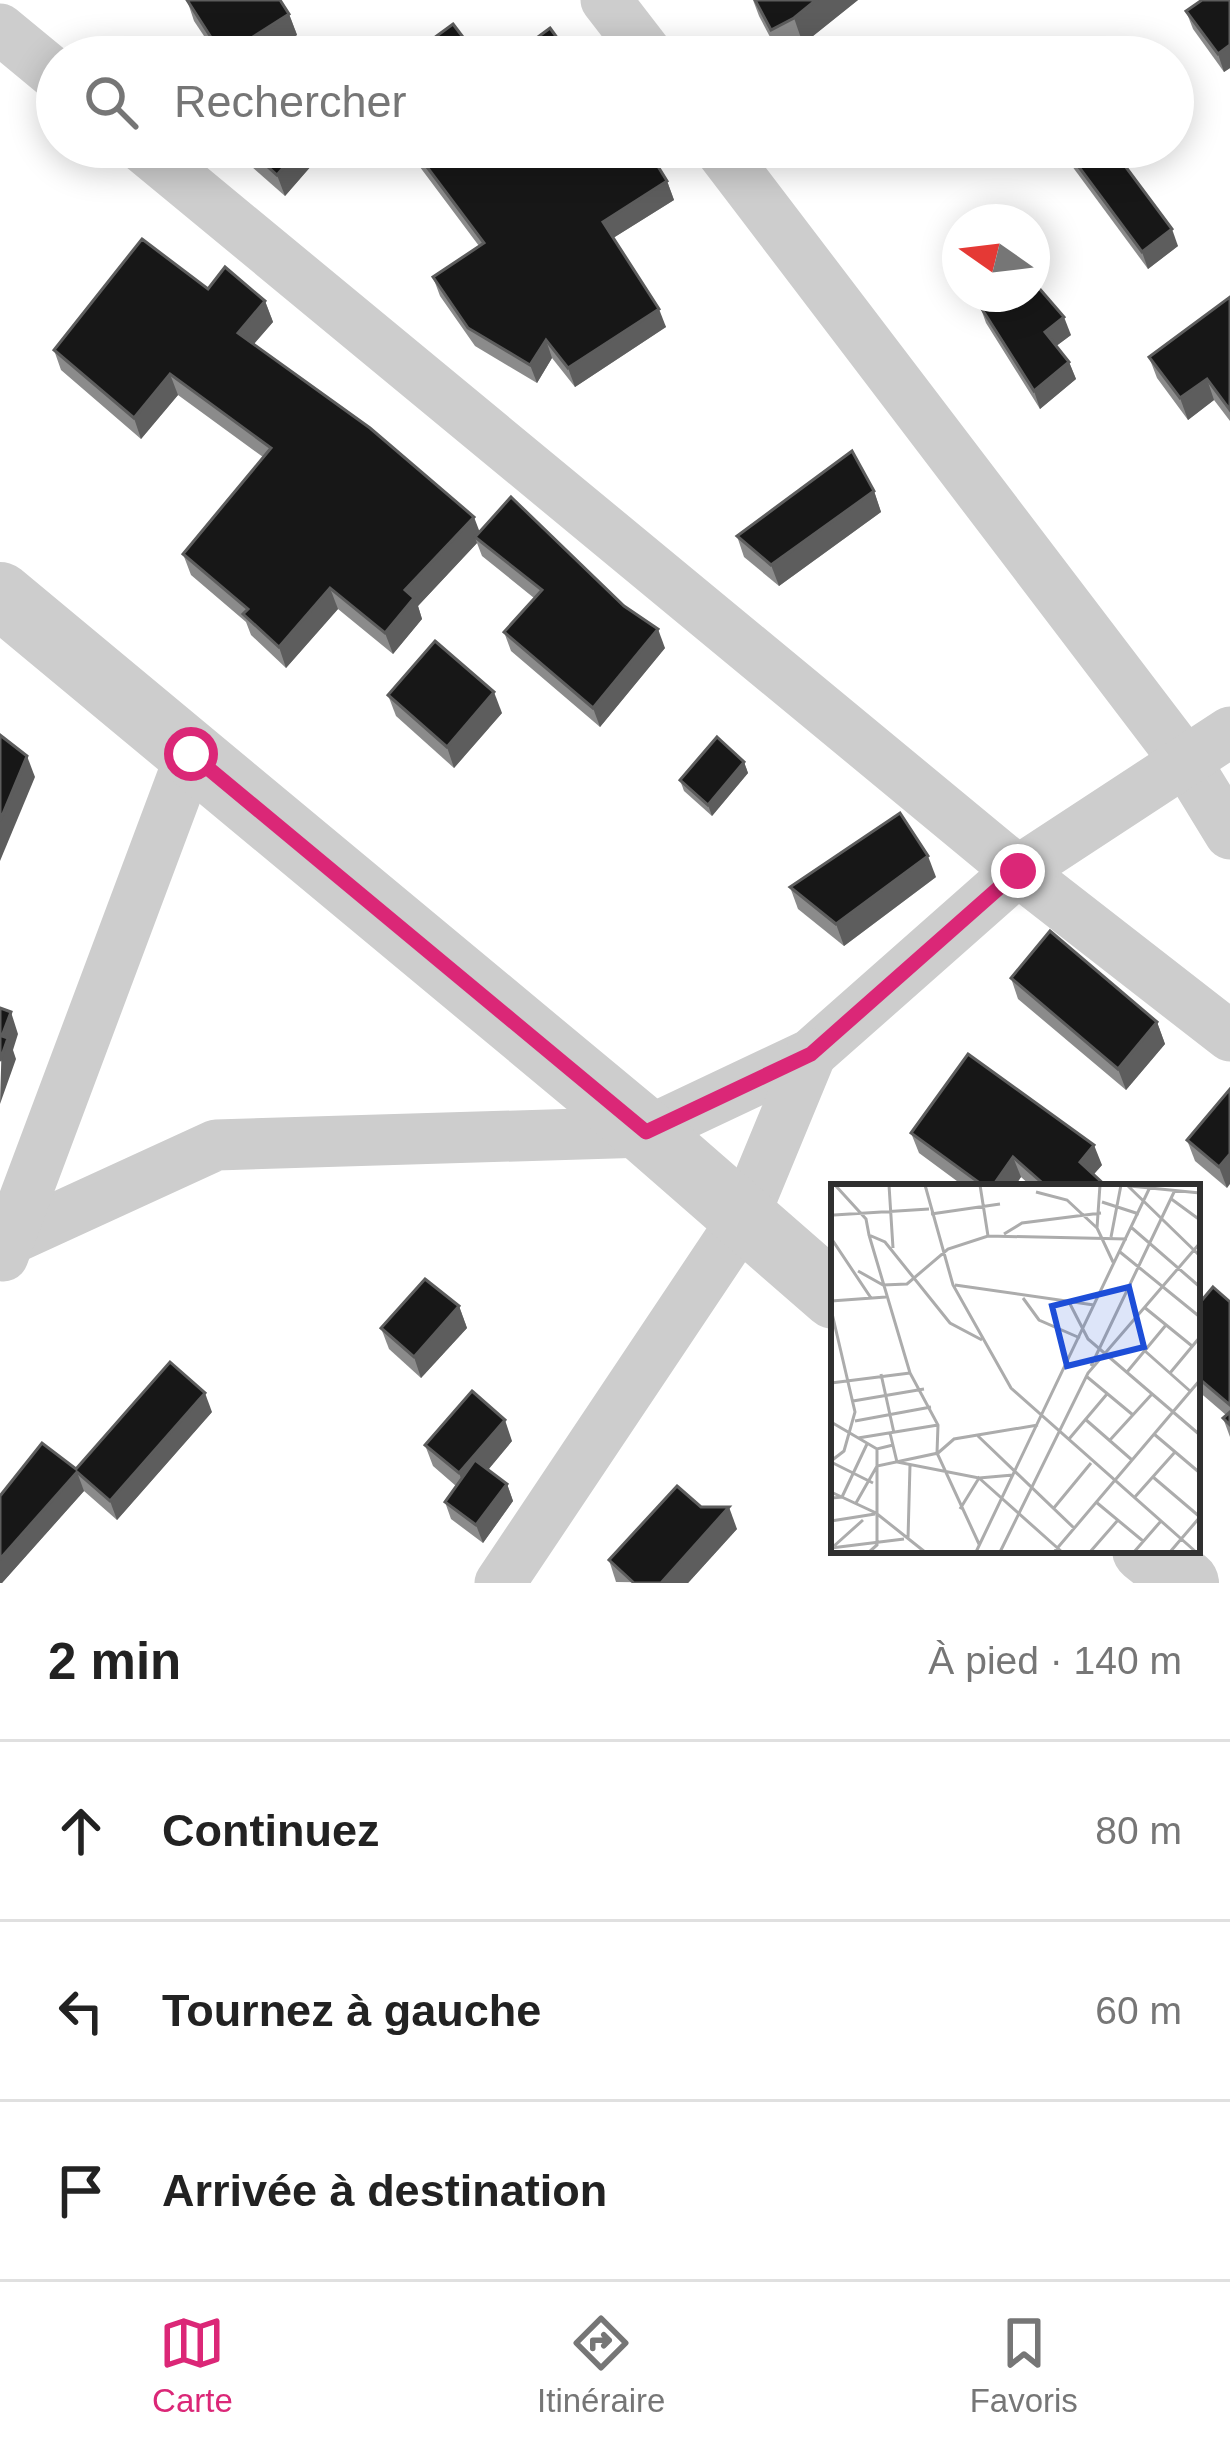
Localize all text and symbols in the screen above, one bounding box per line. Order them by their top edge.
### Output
search box [36,36,1194,168]
icon: search [78,69,144,135]
text: Rechercher [174,76,407,127]
north arrow [942,204,1050,312]
route start [164,727,218,781]
route end [991,844,1045,898]
inset map [831,1184,1200,1553]
text: 2 min [48,1633,181,1690]
text: À pied · 140 m [928,1639,1182,1682]
icon: ahead [48,1798,114,1864]
text: Continuez [162,1805,379,1856]
text: 80 m [1095,1809,1182,1852]
icon: left [48,1978,114,2044]
text: Tournez à gauche [162,1985,541,2036]
text: 60 m [1095,1989,1182,2032]
icon: arrive [48,2158,114,2224]
text: Arrivée à destination [162,2165,607,2216]
tab: Carte [152,2310,233,2420]
tab: Itinéraire [537,2310,665,2420]
tab: Favoris [970,2310,1078,2420]

